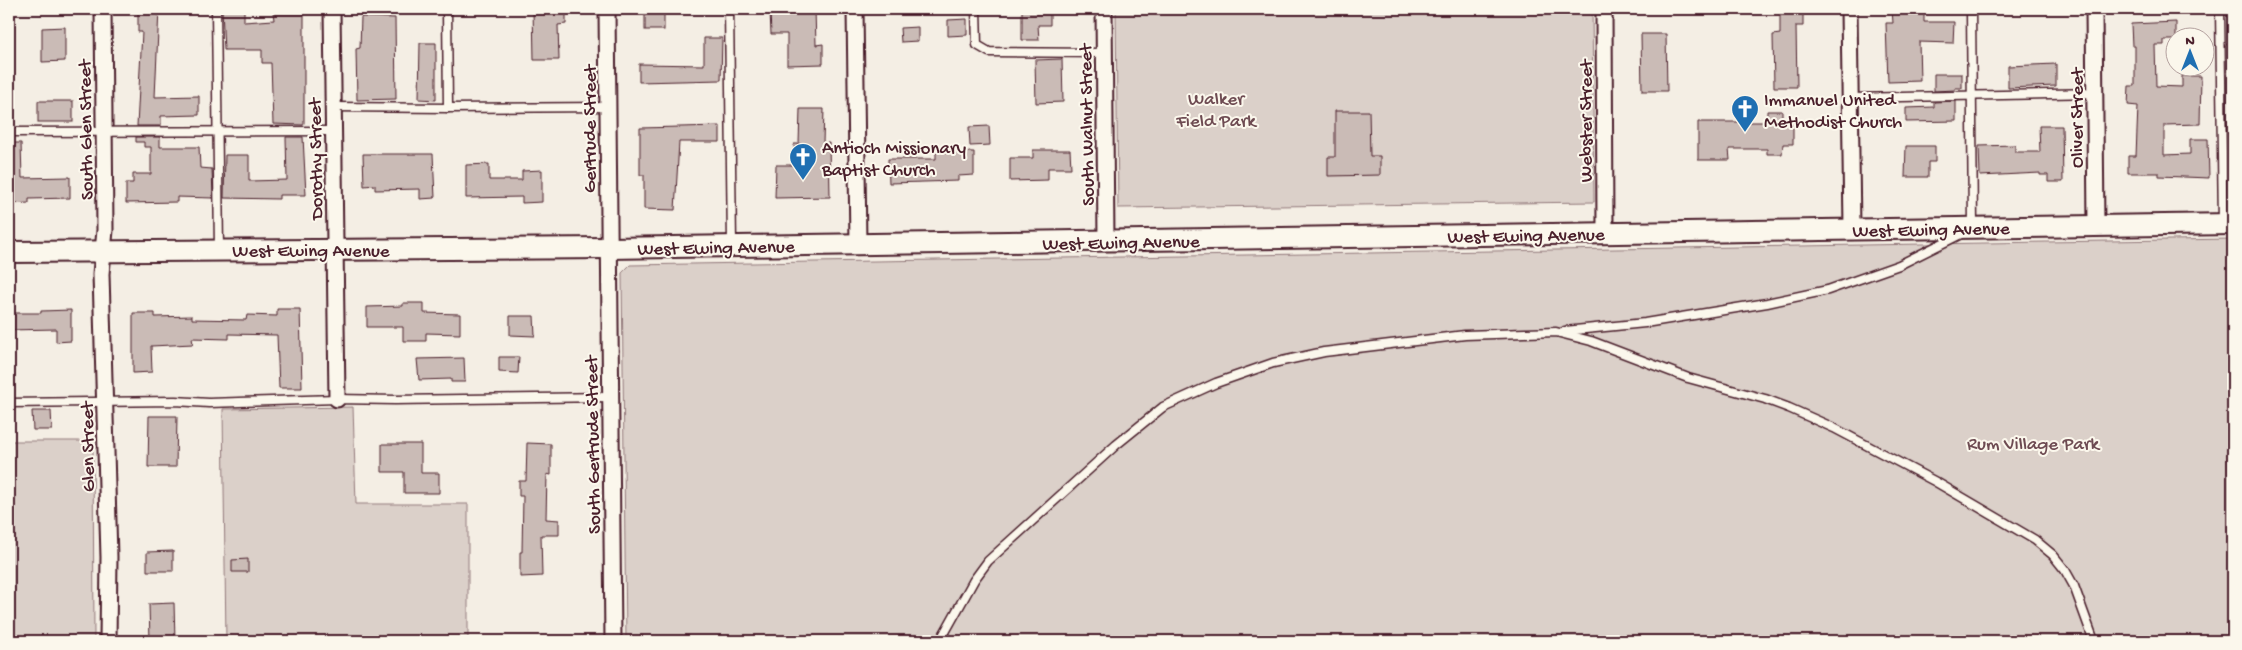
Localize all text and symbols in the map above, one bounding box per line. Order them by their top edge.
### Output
north arrow [2164,28,2214,78]
text: N [2185,33,2195,50]
street label: South Walnut Street [1076,42,1101,206]
street label: South Glen Street [75,57,100,200]
street label: Webster Street [1576,58,1599,182]
street label: Gertrude Street [580,63,603,193]
street label: Oliver Street [2067,66,2090,168]
park label: Walker Field Park [1175,89,1257,134]
place label: Immanuel United Methodist Church [1764,90,1902,135]
church icon: Immanuel United Methodist Church [1730,94,1760,133]
street label: Dorothy Street [305,96,330,222]
place label: Antioch Missionary Baptist Church [821,138,967,183]
church icon: Antioch Missionary Baptist Church [788,142,818,181]
street label: West Ewing Avenue [1852,219,2010,244]
street label: West Ewing Avenue [1447,225,1605,250]
street label: West Ewing Avenue [1042,232,1200,257]
street label: West Ewing Avenue [637,237,795,262]
street label: West Ewing Avenue [232,241,390,264]
street label: South Gertrude Street [581,353,608,534]
street label: Glen Street [77,399,102,492]
park label: Rum Village Park [1967,434,2100,457]

